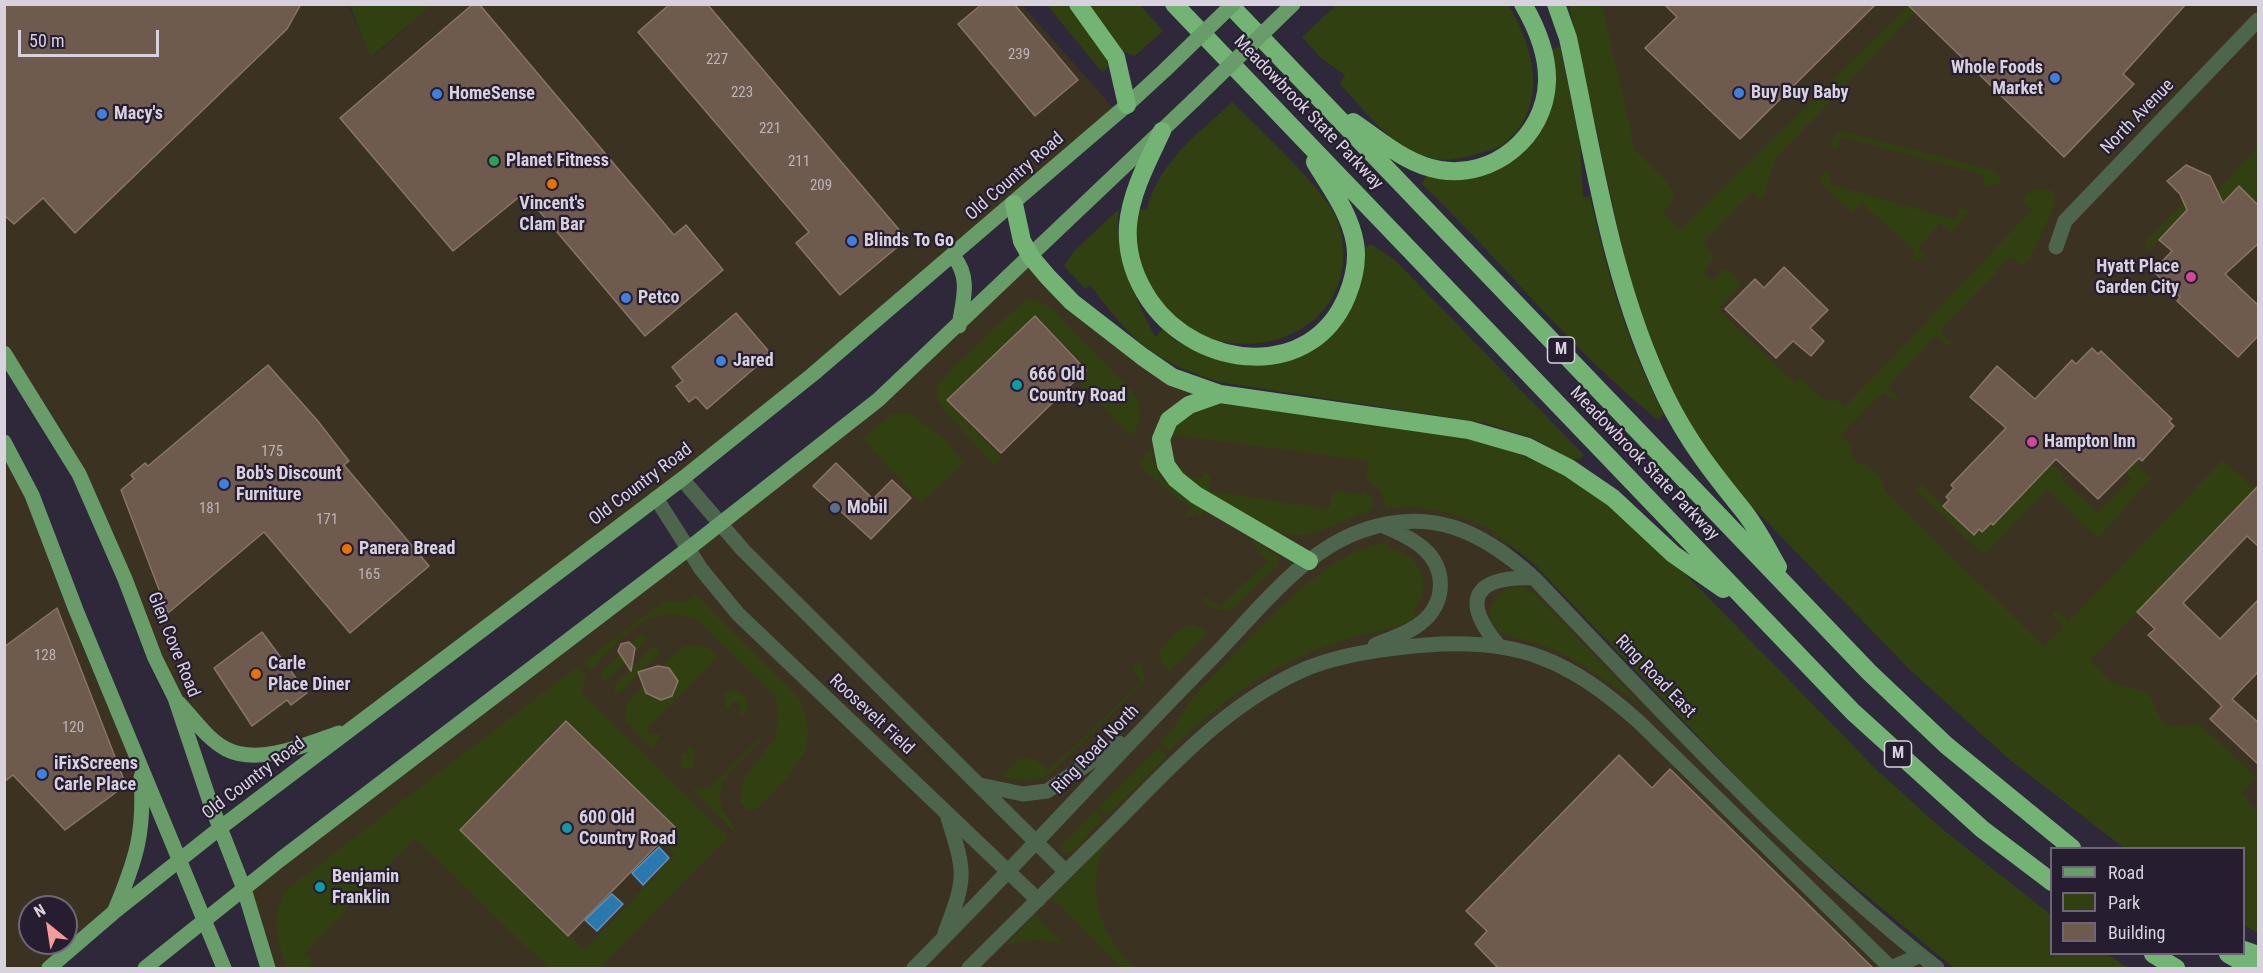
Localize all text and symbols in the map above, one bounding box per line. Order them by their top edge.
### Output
scale bar [21,18,162,56]
text: 50 m [29,30,64,51]
street label: Meadowbrook State Parkway [1229,31,1387,195]
house number: 239 [1008,46,1030,64]
house number: 227 [706,51,728,69]
place label: Whole Foods Market [1951,57,2043,100]
marker: Whole Foods Market [2048,71,2062,85]
street label: North Avenue [2097,75,2179,159]
place label: Buy Buy Baby [1751,82,1849,104]
place label: HomeSense [449,83,535,105]
house number: 223 [731,84,753,102]
marker: Buy Buy Baby [1732,86,1746,100]
marker: HomeSense [430,87,444,101]
place label: Macy's [114,103,163,125]
marker: Macy's [95,107,109,121]
house number: 221 [759,120,781,138]
street label: Old Country Road [961,128,1069,226]
place label: Planet Fitness [506,150,609,172]
house number: 211 [788,153,810,171]
marker: Planet Fitness [487,154,501,168]
marker: Vincent's Clam Bar [545,177,559,191]
house number: 209 [810,177,832,195]
place label: Vincent's Clam Bar [519,193,585,236]
place label: Blinds To Go [864,230,954,252]
marker: Blinds To Go [845,234,859,248]
place label: Hyatt Place Garden City [2095,256,2179,298]
marker: Hyatt Place Garden City [2184,270,2198,284]
place label: Petco [638,287,679,309]
marker: Petco [619,291,633,305]
road number: M [1548,337,1574,363]
place label: Jared [733,350,774,372]
marker: Jared [714,354,728,368]
place label: 666 Old Country Road [1029,364,1126,406]
marker: 666 Old Country Road [1010,378,1024,392]
street label: Meadowbrook State Parkway [1565,382,1723,546]
place label: Hampton Inn [2044,431,2136,453]
marker: Hampton Inn [2025,435,2039,449]
street label: Old Country Road [585,439,697,531]
house number: 175 [261,443,283,461]
place label: Bob's Discount Furniture [236,463,341,506]
marker: Bob's Discount Furniture [217,477,231,491]
place label: Mobil [847,497,888,519]
house number: 181 [199,500,221,518]
marker: Mobil [828,501,842,515]
house number: 171 [316,511,338,529]
place label: Panera Bread [359,538,455,560]
marker: Panera Bread [340,542,354,556]
house number: 165 [358,566,380,584]
street label: Glen Cove Road [142,589,204,701]
street label: Ring Road East [1610,631,1700,723]
house number: 128 [34,647,56,665]
place label: Carle Place Diner [268,653,350,696]
marker: Carle Place Diner [249,667,263,681]
street label: Roosevelt Field [824,670,918,760]
street label: Ring Road North [1048,701,1144,799]
house number: 120 [62,719,84,737]
street label: Old Country Road [198,733,310,825]
road number: M [1884,741,1912,767]
place label: iFixScreens Carle Place [54,753,138,795]
marker: iFixScreens Carle Place [35,767,49,781]
place label: 600 Old Country Road [579,807,676,850]
marker: 600 Old Country Road [560,821,574,835]
legend [2050,847,2245,955]
text: Road [2108,862,2144,883]
place label: Benjamin Franklin [332,866,399,908]
marker: Benjamin Franklin [313,880,327,894]
text: Park [2108,892,2140,913]
north arrow [18,895,78,955]
text: N [31,900,49,921]
text: Building [2108,922,2165,943]

